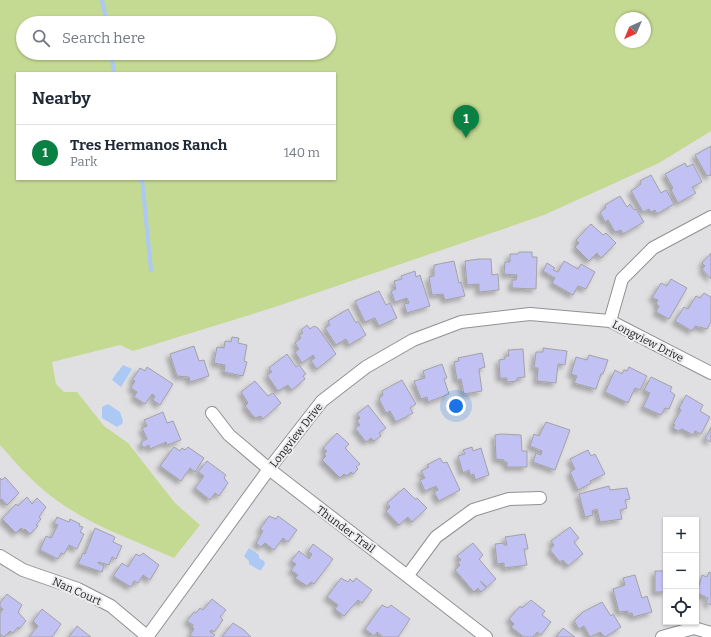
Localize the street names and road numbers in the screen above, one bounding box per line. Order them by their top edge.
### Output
street label: Longview Drive [610,318,686,365]
street label: Longview Drive [267,401,326,470]
street label: Thunder Trail [314,503,377,556]
street label: Nan Court [50,575,103,608]

